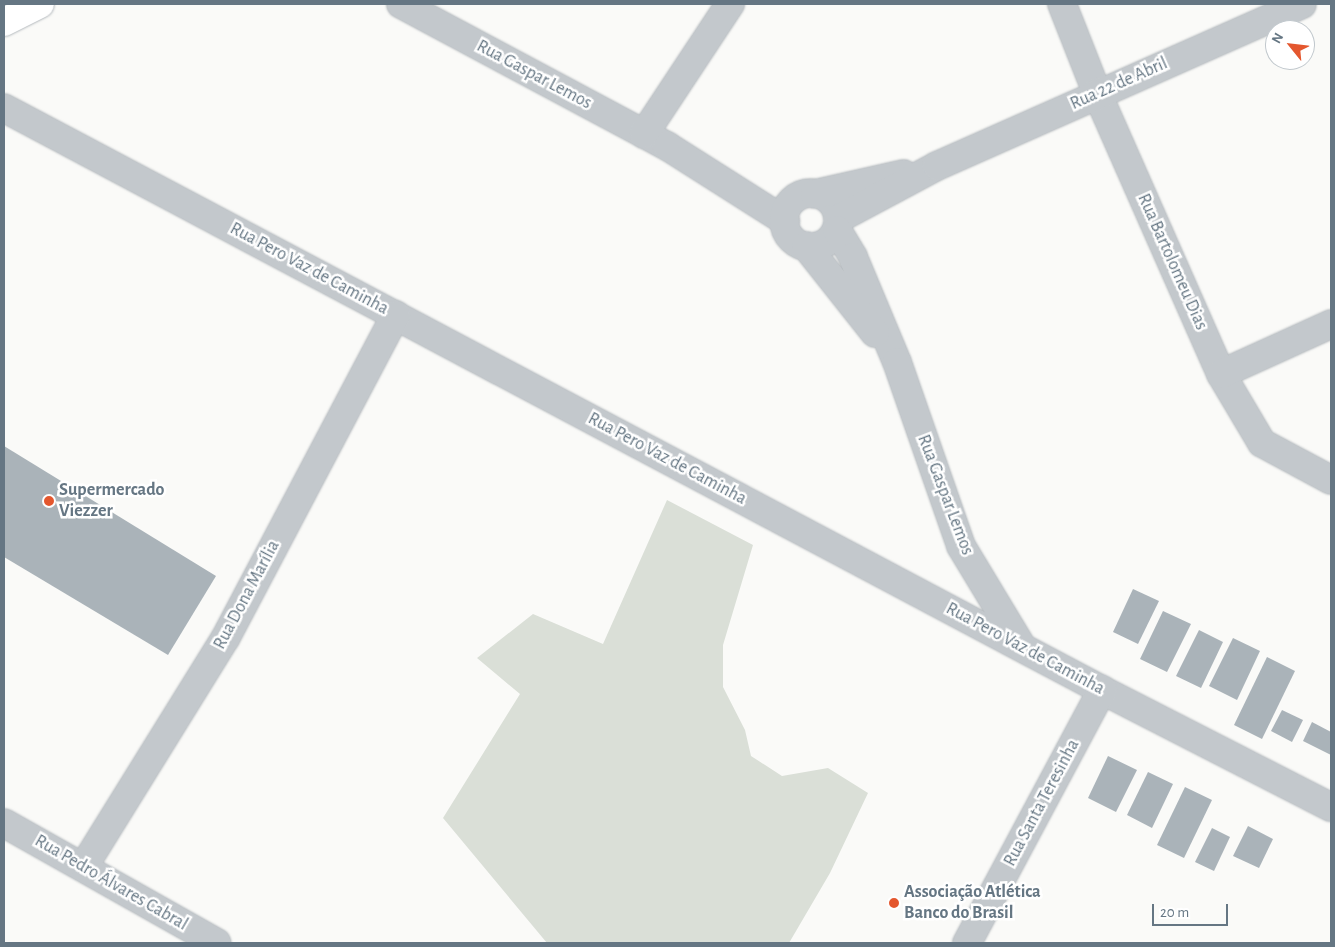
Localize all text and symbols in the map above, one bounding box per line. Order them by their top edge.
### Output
north arrow [1265,20,1315,70]
text: N [1269,31,1286,46]
street label: Rua Gaspar Lemos [473,36,595,114]
street label: Rua 22 de Abril [1067,53,1171,115]
street label: Rua Bartolomeu Dias [1132,190,1212,334]
street label: Rua Pero Vaz de Caminha [226,218,392,320]
street label: Rua Pero Vaz de Caminha [584,408,750,510]
street label: Rua Gaspar Lemos [912,432,978,558]
place label: Supermercado Viezzer [59,480,164,522]
marker: Supermercado Viezzer [43,495,55,507]
street label: Rua Dona Marília [209,537,285,653]
street label: Rua Pero Vaz de Caminha [942,598,1108,700]
street label: Rua Santa Teresinha [999,736,1085,870]
street label: Rua Pedro Álvares Cabral [31,830,191,936]
place label: Associação Atlética Banco do Brasil [904,882,1041,924]
scale bar [1155,894,1231,926]
marker: Associação Atlética Banco do Brasil [888,897,900,909]
text: 20 m [1160,905,1189,920]

